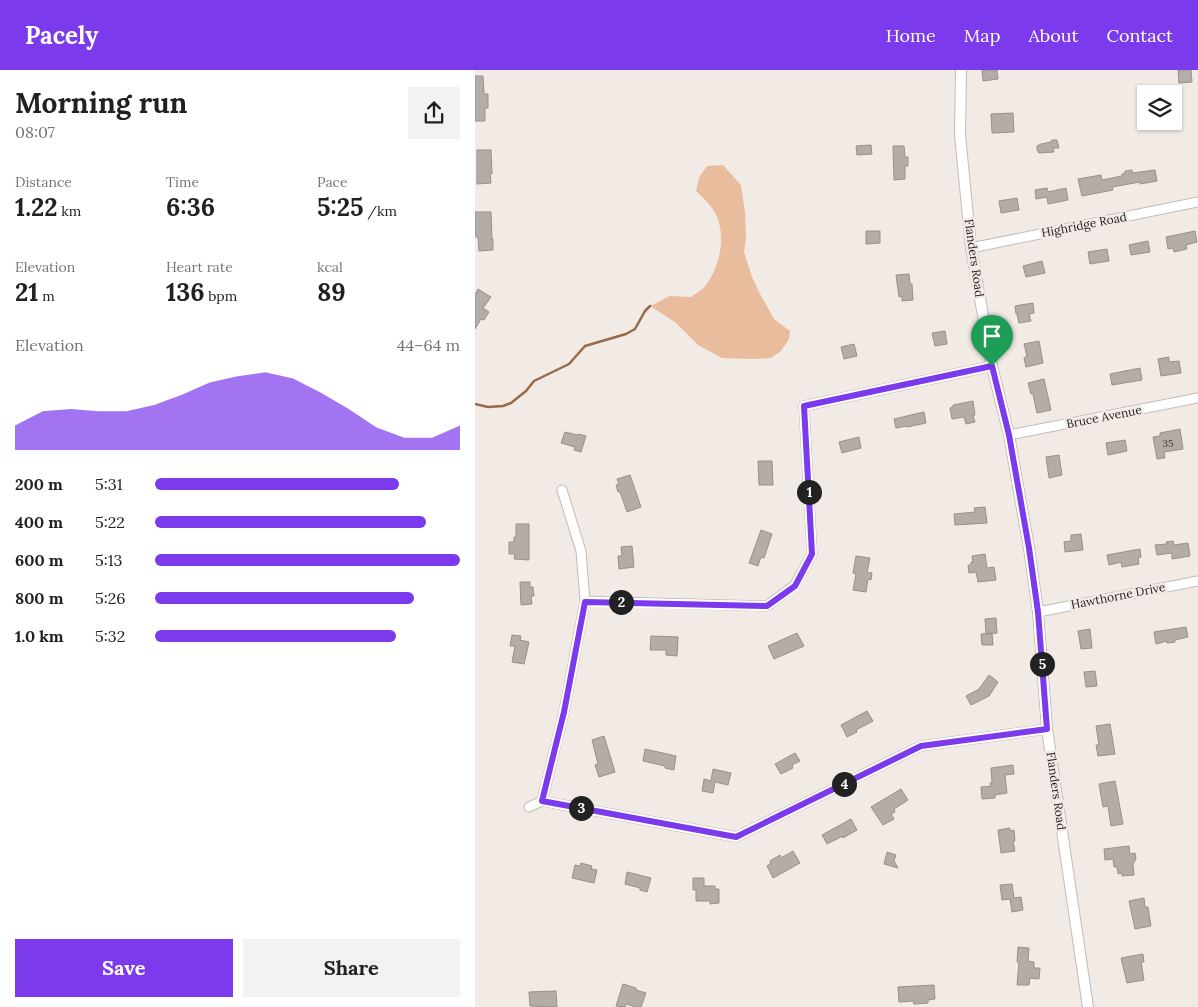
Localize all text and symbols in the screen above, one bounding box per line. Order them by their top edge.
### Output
text: Pacely [25,20,99,51]
text: Home [886,24,936,47]
text: Map [964,24,1000,47]
text: About [1028,24,1078,47]
text: Contact [1106,24,1173,47]
text: Morning run [15,85,187,121]
map controls [1137,85,1182,130]
button: layers [1137,85,1182,130]
button: share [408,87,460,139]
text: 08:07 [15,122,55,142]
text: Distance [15,173,72,191]
text: Time [166,173,199,191]
text: Pace [317,173,348,191]
text: 1.22 [15,191,58,223]
text: 6:36 [166,191,215,223]
text: 5:25 [317,191,364,223]
text: km [58,202,81,220]
text: /km [364,202,397,220]
street label: Highridge Road [1040,209,1128,240]
street label: Flanders Road [962,218,987,298]
text: Elevation [15,258,75,276]
text: Heart rate [166,258,233,276]
text: kcal [317,258,343,276]
text: 21 [15,276,38,308]
text: 136 [166,276,205,308]
text: 89 [317,276,346,308]
text: m [38,287,55,305]
text: bpm [205,287,237,305]
pin [971,315,1013,366]
icon: arrive [978,322,1006,350]
text: Elevation [15,335,84,355]
text: 44–64 m [397,335,460,355]
street label: Bruce Avenue [1065,402,1143,431]
house number: 35 [1162,437,1174,450]
text: 200 m [15,474,63,494]
text: 5:31 [95,474,122,494]
pin: 1 [797,480,821,504]
text: 1 [807,483,812,501]
text: 400 m [15,512,63,532]
text: 5:22 [95,512,125,532]
text: 600 m [15,550,63,570]
text: 5:13 [95,550,122,570]
street label: Hawthorne Drive [1069,579,1167,612]
text: 800 m [15,588,63,608]
text: 5:26 [95,588,126,608]
pin: 2 [609,590,633,614]
text: 2 [618,593,625,611]
text: 1.0 km [15,626,64,646]
text: 5:32 [95,626,125,646]
pin: 5 [1029,652,1055,676]
text: 5 [1039,655,1046,673]
street label: Flanders Road [1044,751,1069,831]
pin: 4 [831,772,857,796]
text: 4 [841,775,848,793]
pin: 3 [569,796,593,820]
text: 3 [578,799,585,817]
button: Save [15,939,233,997]
button: Share [243,939,460,997]

